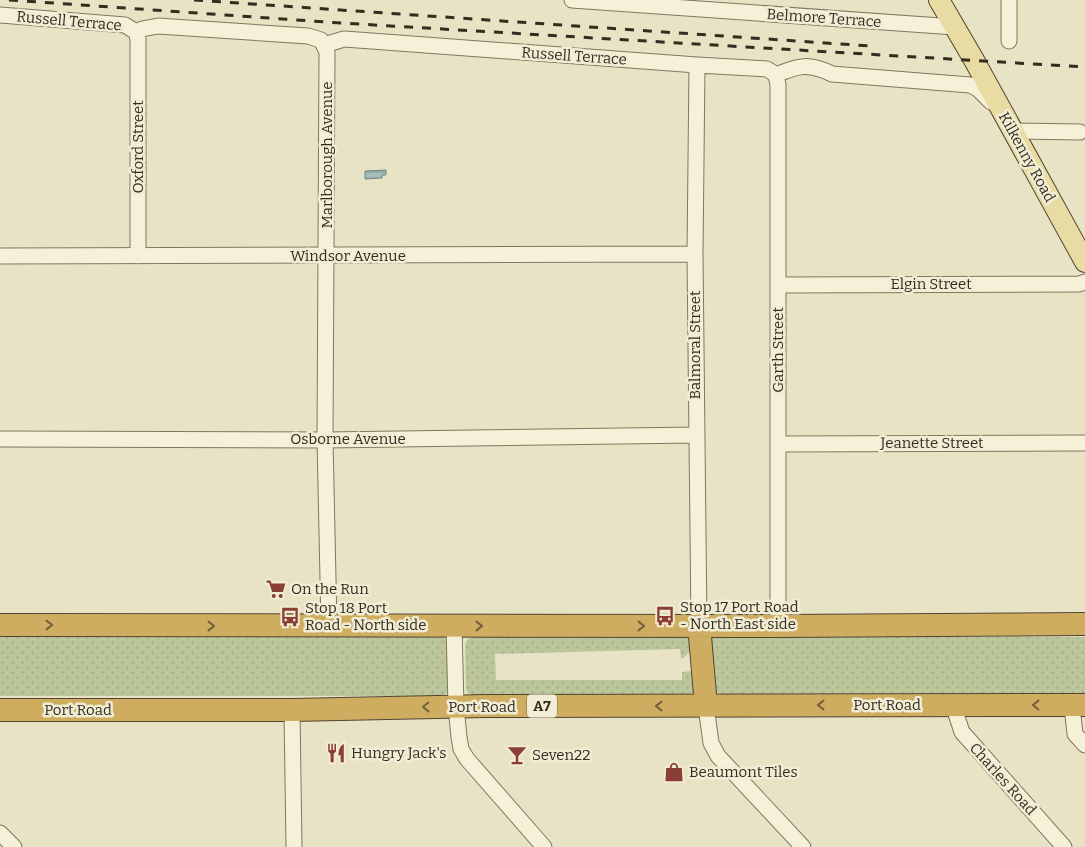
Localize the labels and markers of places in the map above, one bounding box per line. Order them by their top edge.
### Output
supermarket icon: On the Run [265,578,287,600]
place label: On the Run [291,580,369,598]
place label: Stop 17 Port Road - North East side [680,598,799,633]
place label: Stop 18 Port Road - North side [305,599,426,634]
bus stop icon: Stop 17 Port Road - North East side [654,605,676,627]
bus stop icon: Stop 18 Port Road - North side [279,606,301,628]
restaurant icon: Hungry Jack's [325,742,347,764]
place label: Hungry Jack's [351,744,446,762]
bar icon: Seven22 [506,744,528,766]
place label: Seven22 [532,746,590,764]
shop icon: Beaumont Tiles [663,761,685,783]
place label: Beaumont Tiles [689,763,798,781]

